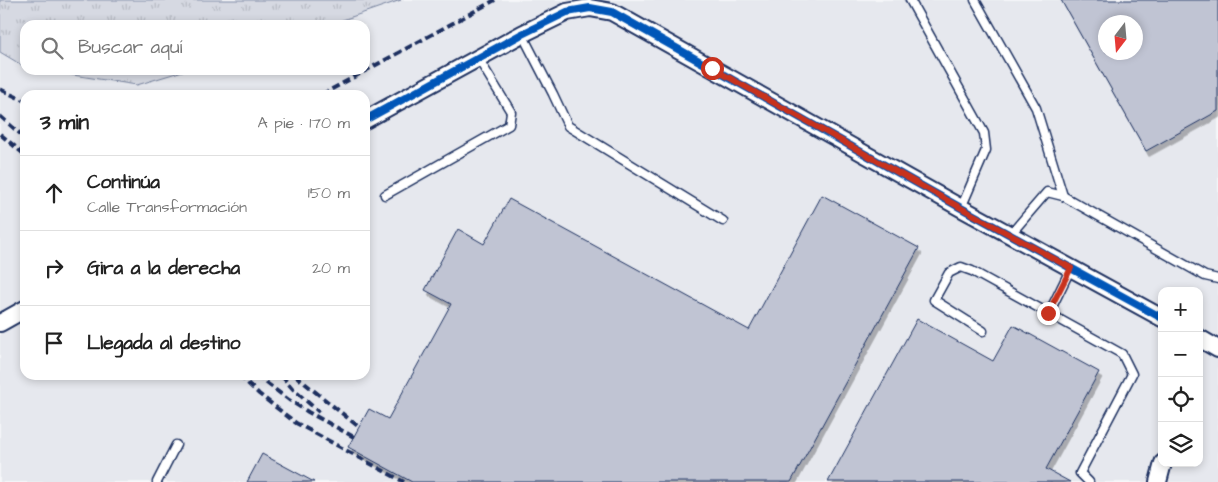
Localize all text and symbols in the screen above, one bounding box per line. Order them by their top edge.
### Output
north arrow [1098,15,1143,60]
search box [20,20,370,75]
icon: search [38,34,66,62]
text: Buscar aquí [78,34,182,61]
route start [701,57,724,80]
text: 3 min [40,108,89,137]
text: A pie · 170 m [257,112,350,134]
text: Continúa [87,169,160,196]
icon: ahead [40,179,68,207]
text: 150 m [308,182,350,204]
text: Calle Transformación [87,196,247,218]
icon: right [40,254,68,282]
text: Gira a la derecha [87,255,240,282]
text: 20 m [312,257,350,279]
map controls [1158,287,1203,467]
button: + [1158,287,1203,332]
route end [1037,302,1060,325]
icon: arrive [40,329,68,357]
text: Llegada al destino [87,330,240,357]
button: − [1158,332,1203,377]
button: locate [1158,377,1203,422]
button: layers [1158,422,1203,467]

